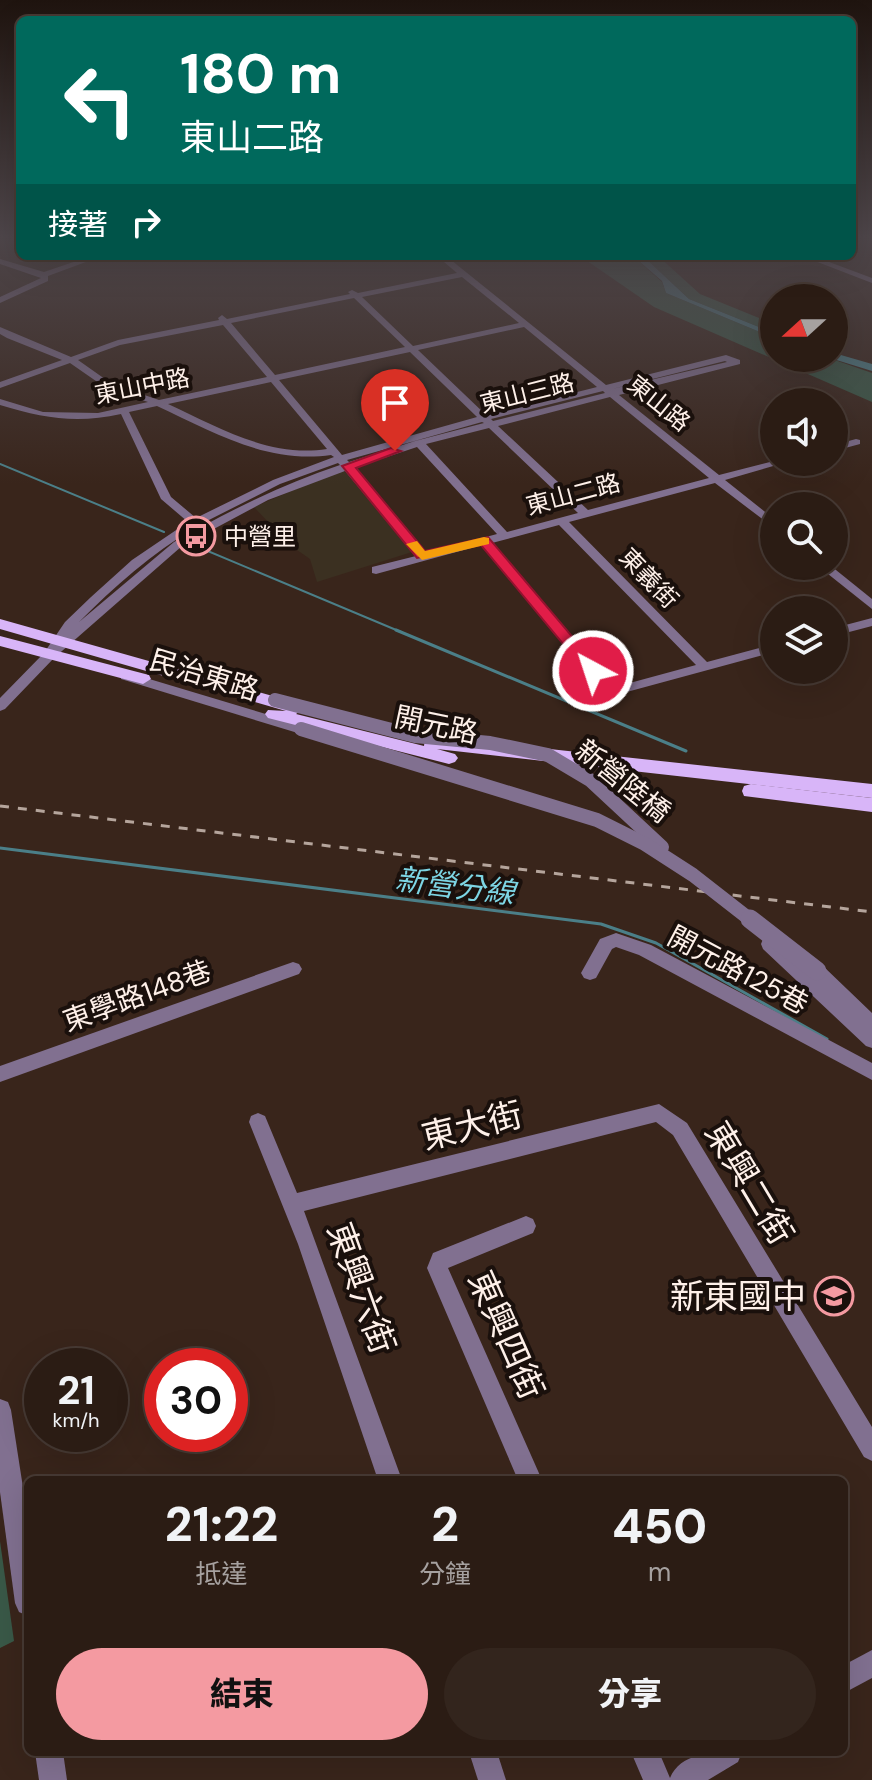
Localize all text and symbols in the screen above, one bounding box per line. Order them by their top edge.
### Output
text: 180 m [180,37,341,110]
icon: left [48,48,152,152]
text: 東山二路 [180,114,324,161]
icon: right [124,200,168,244]
text: 接著 [48,205,108,244]
north arrow [760,284,848,372]
map controls [760,284,848,684]
street label: 東山中路 [92,362,192,410]
street label: 東山三路 [477,366,577,420]
street label: 東山路 [621,368,697,438]
pin [361,369,429,451]
icon: arrive [373,381,417,425]
button: sound [760,388,848,476]
street label: 東山二路 [523,467,623,521]
button: search [760,492,848,580]
bus stop icon: 中營里 [175,515,217,557]
place label: 中營里 [224,521,296,552]
street label: 東義街 [613,541,685,615]
button: layers [760,596,848,684]
position arrow [551,629,635,713]
street label: 民治東路 [145,641,263,709]
street label: 開元路 [391,698,481,752]
street label: 新營陸橋 [568,731,678,831]
water label: 新營分線 [393,859,520,913]
street label: 開元路125巷 [661,918,815,1022]
street label: 東學路148巷 [58,952,216,1040]
street label: 東大街 [417,1092,527,1160]
street label: 東興二街 [695,1113,803,1253]
street label: 東興六街 [317,1216,405,1360]
street label: 東興四街 [458,1264,554,1406]
place label: 新東國中 [670,1274,806,1319]
school or university icon: 新東國中 [813,1275,855,1317]
speed limit sign: 30 [144,1348,248,1452]
text: 21 [57,1364,95,1416]
text: km/h [52,1407,100,1433]
text: 21:22 [165,1493,278,1556]
text: 2 [431,1493,459,1556]
text: 450 [612,1495,707,1558]
text: m [648,1555,671,1589]
text: 抵達 [196,1557,248,1591]
text: 分鐘 [419,1557,471,1591]
button: 結束 [56,1648,428,1740]
button: 分享 [444,1648,816,1740]

